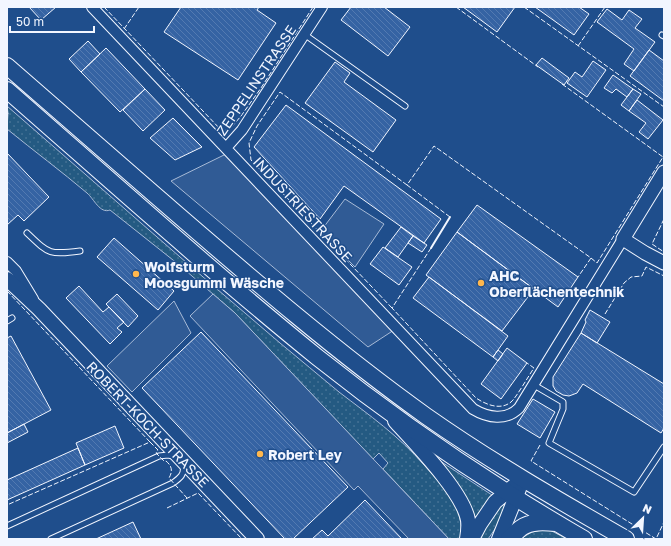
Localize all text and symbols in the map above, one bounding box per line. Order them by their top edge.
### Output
scale bar [10,8,94,34]
text: 50 m [16,14,44,29]
street label: ZEPPELINSTRASSE [213,22,299,138]
street label: INDUSTRIESTRASSE [250,153,356,265]
place label: Wolfsturm Moosgummi Wäsche [144,258,284,291]
place label: AHC Oberflächentechnik [489,267,624,300]
marker: Wolfsturm Moosgummi Wäsche [131,269,141,279]
marker: AHC Oberflächentechnik [476,278,486,288]
street label: ROBERT-KOCH-STRASSE [83,357,213,491]
place label: Robert Ley [268,446,343,463]
marker: Robert Ley [255,449,265,459]
north arrow [623,498,663,538]
text: N [641,501,654,516]

